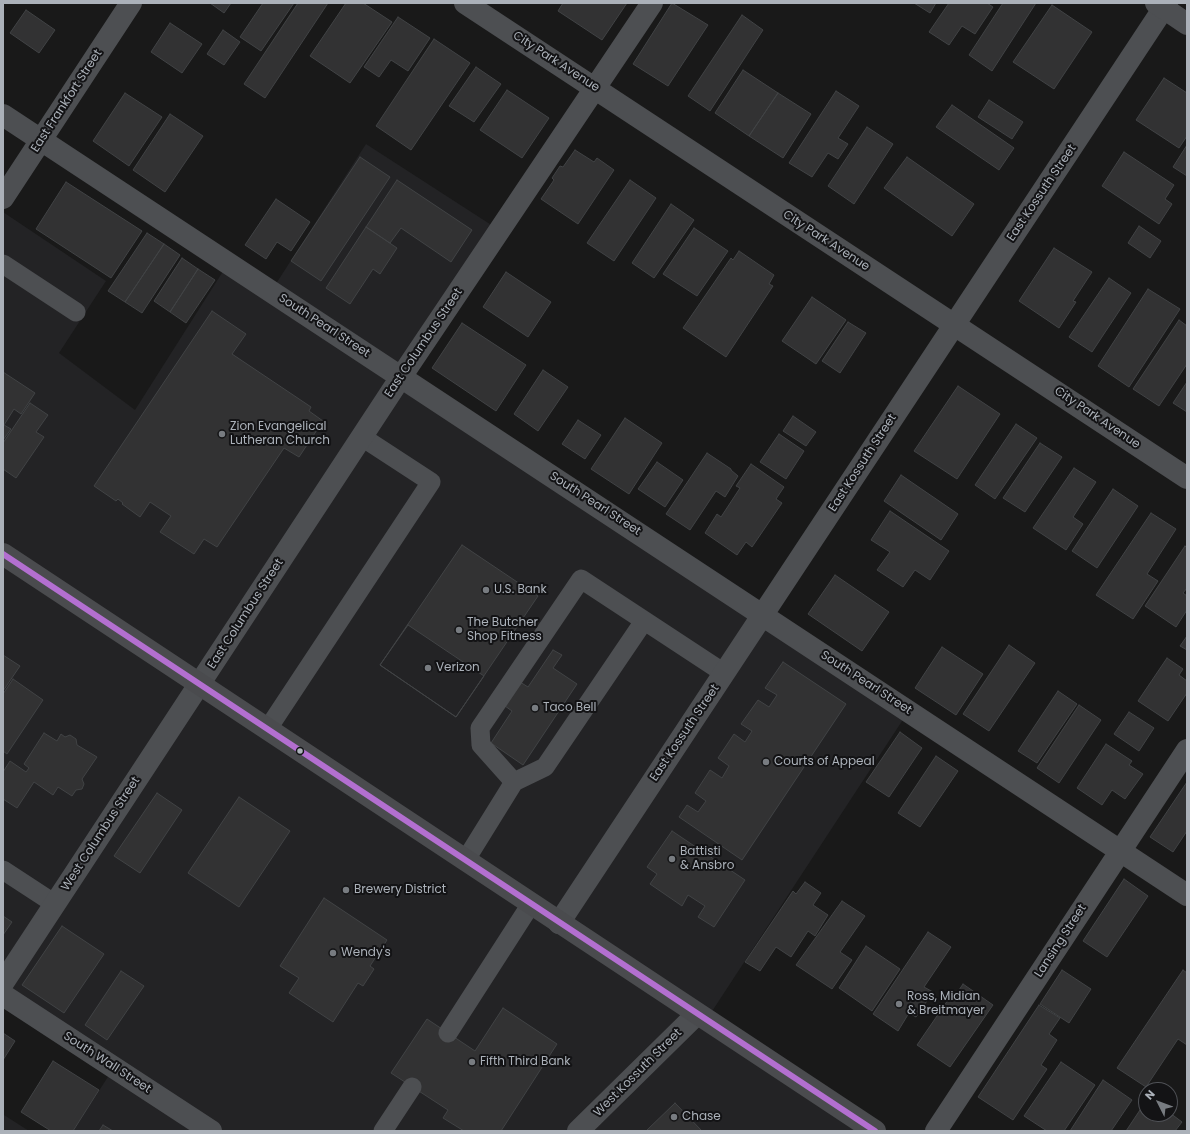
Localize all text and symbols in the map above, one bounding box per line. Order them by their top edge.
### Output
street label: City Park Avenue [510,29,602,95]
street label: East Frankfort Street [28,47,106,155]
street label: East Kossuth Street [1004,142,1080,244]
street label: City Park Avenue [780,208,872,274]
street label: East Columbus Street [382,286,466,400]
street label: South Pearl Street [276,291,372,361]
street label: City Park Avenue [1051,384,1143,452]
street label: East Kossuth Street [826,411,900,515]
place label: Zion Evangelical Lutheran Church [230,420,330,448]
marker: Zion Evangelical Lutheran Church [217,429,227,439]
street label: South Pearl Street [547,469,643,539]
street label: East Columbus Street [205,556,287,672]
place label: U.S. Bank [494,583,547,597]
marker: U.S. Bank [481,585,491,595]
place label: The Butcher Shop Fitness [467,616,542,644]
marker: The Butcher Shop Fitness [454,625,464,635]
street label: South Pearl Street [818,648,914,718]
place label: Verizon [436,661,480,675]
marker: Verizon [423,663,433,673]
street label: East Kossuth Street [647,682,723,784]
place label: Taco Bell [543,701,596,715]
marker: Taco Bell [530,703,540,713]
unlabelled marker [295,746,305,756]
place label: Courts of Appeal [774,755,875,769]
marker: Courts of Appeal [761,757,771,767]
street label: West Columbus Street [59,774,143,894]
place label: Battisti & Ansbro [680,845,734,873]
marker: Battisti & Ansbro [667,854,677,864]
place label: Brewery District [354,883,446,897]
marker: Brewery District [341,885,351,895]
street label: Lansing Street [1032,902,1090,980]
place label: Wendy's [341,946,391,960]
marker: Wendy's [328,948,338,958]
place label: Ross, Midian & Breitmayer [907,990,985,1018]
marker: Ross, Midian & Breitmayer [894,999,904,1009]
street label: West Kossuth Street [591,1026,685,1120]
street label: South Wall Street [60,1029,154,1097]
place label: Fifth Third Bank [480,1055,570,1069]
marker: Fifth Third Bank [467,1057,477,1067]
north arrow [1138,1082,1178,1122]
text: N [1141,1086,1159,1103]
place label: Chase [682,1110,721,1124]
marker: Chase [669,1112,679,1122]

